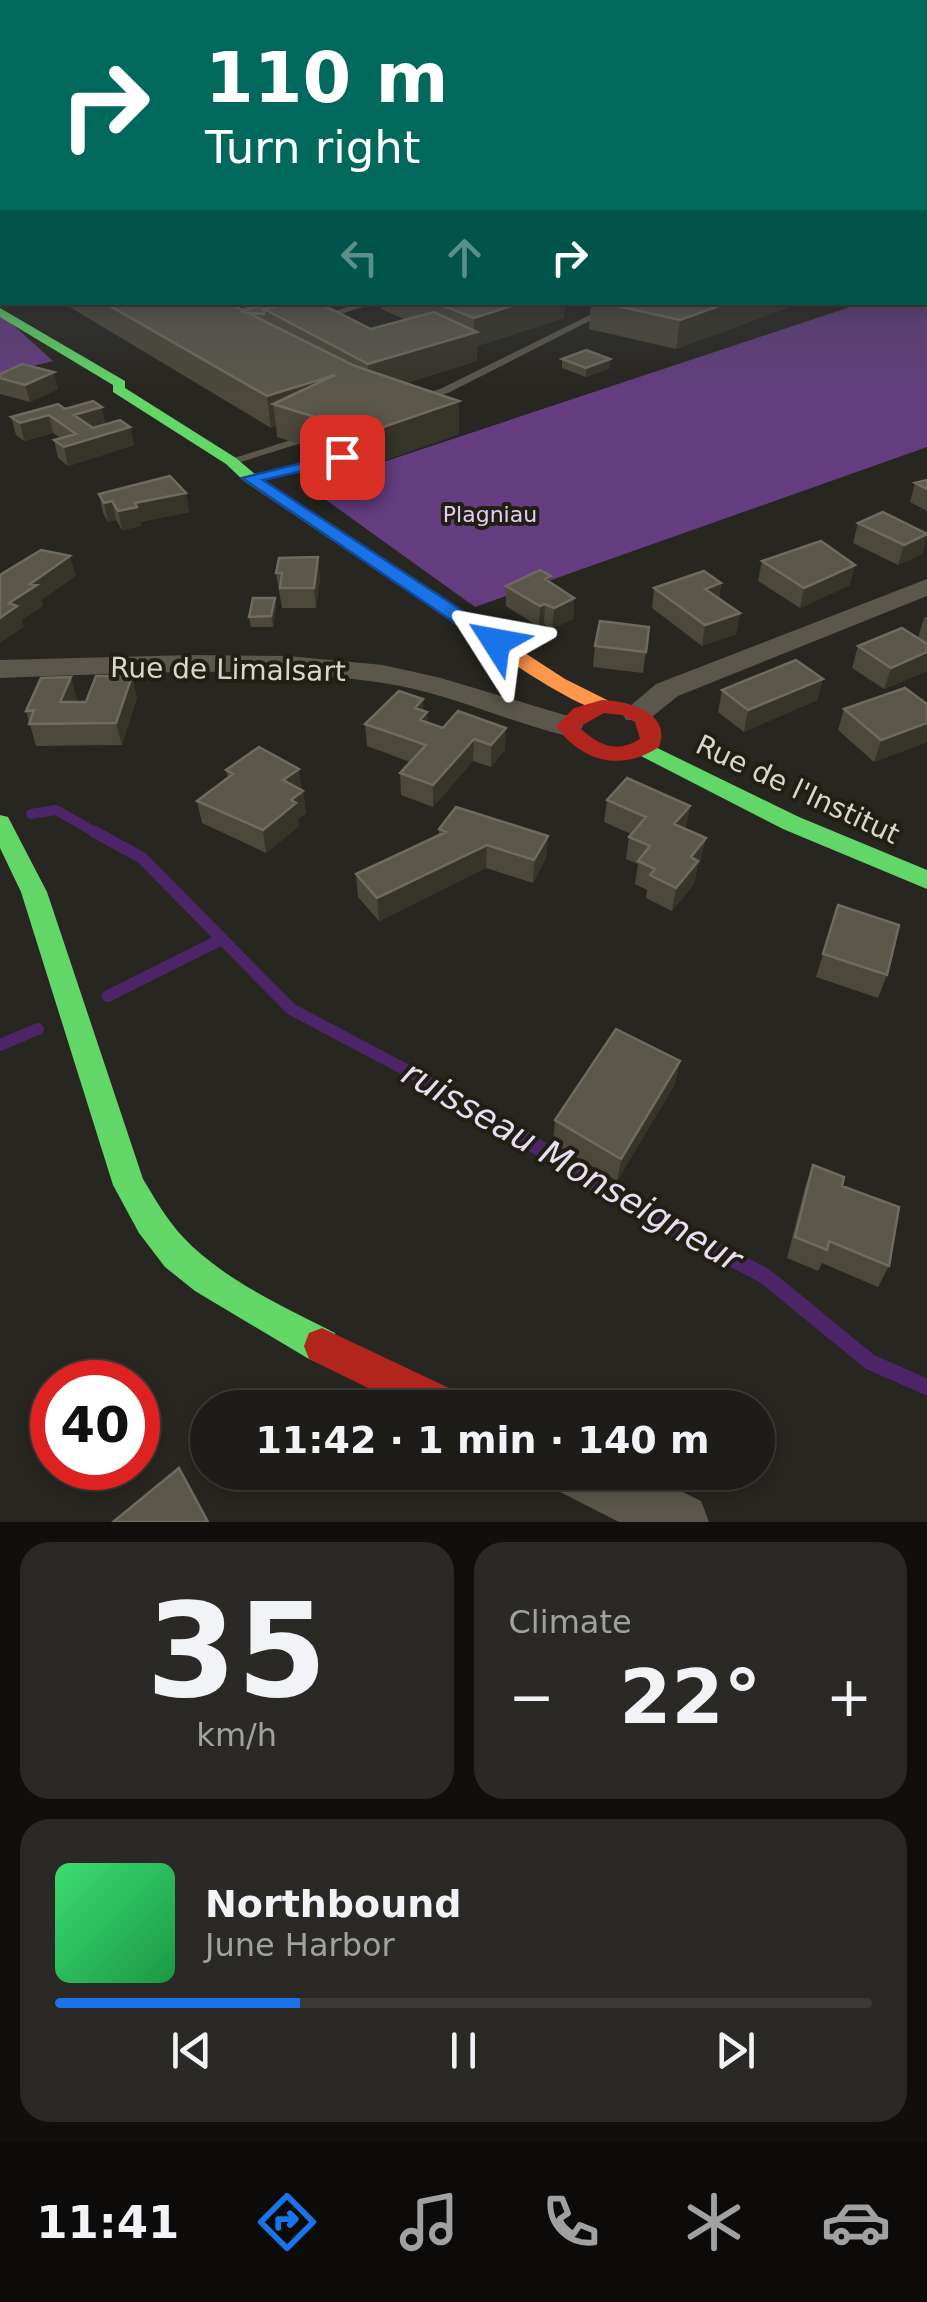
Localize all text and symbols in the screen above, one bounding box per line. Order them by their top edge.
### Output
text: 110 m [205,37,448,119]
icon: right [40,40,170,170]
text: Turn right [205,121,420,174]
icon: left [332,230,387,285]
icon: ahead [437,230,492,285]
icon: right [542,230,597,285]
pin [300,415,385,500]
icon: arrive [315,430,370,485]
park label: Plagniau [443,502,537,527]
position arrow [444,590,548,694]
street label: Rue de Limalsart [110,651,346,688]
street label: Rue de l'Institut [691,728,905,851]
water label: ruisseau Monseigneur [395,1052,751,1281]
speed limit sign: 40 [30,1360,160,1490]
text: 11:42 · 1 min · 140 m [255,1418,710,1462]
text: 35 [146,1575,327,1727]
text: Climate [509,1603,632,1641]
text: 22° [619,1653,761,1741]
text: − [509,1665,555,1729]
text: + [826,1665,872,1729]
text: km/h [196,1716,277,1754]
text: Northbound [205,1882,461,1926]
text: June Harbor [205,1926,395,1964]
icon: previous [164,2023,219,2078]
icon: pause [436,2023,491,2078]
icon: next [708,2023,763,2078]
icon: directions [252,2187,322,2257]
icon: music [394,2187,464,2257]
icon: phone [536,2187,606,2257]
icon: climate [679,2187,749,2257]
icon: car [821,2187,891,2257]
text: 11:41 [36,2196,179,2249]

